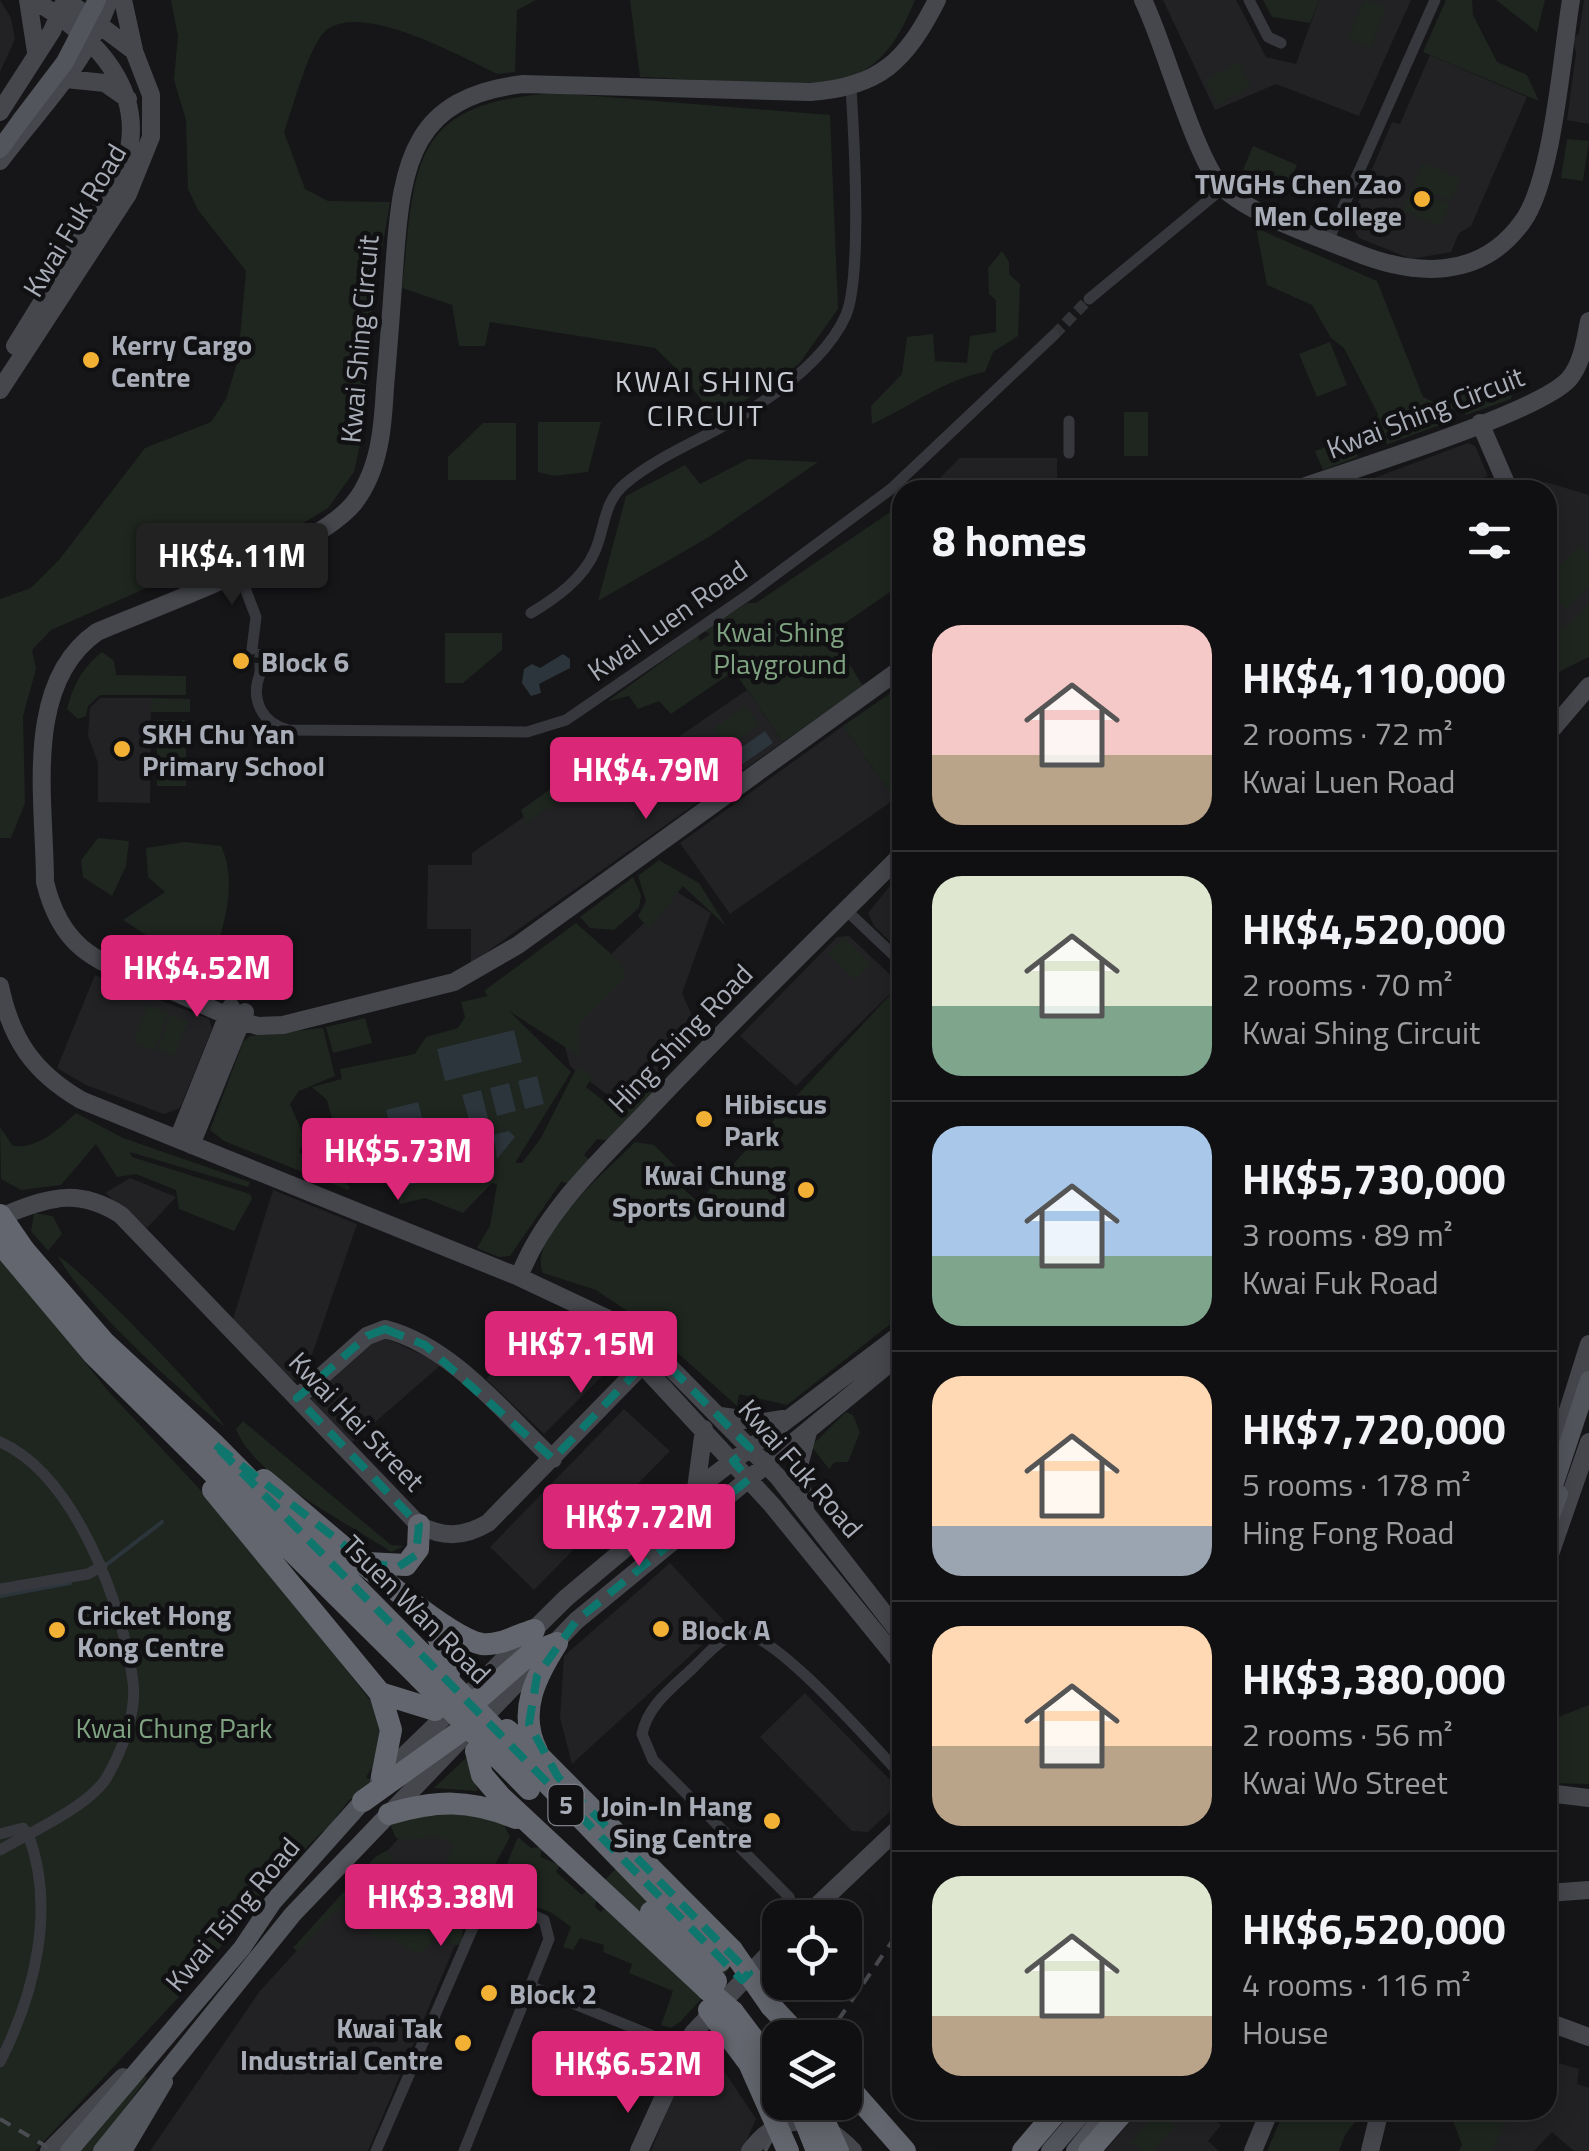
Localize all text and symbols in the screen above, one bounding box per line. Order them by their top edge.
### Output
street label: Kwai Fuk Road [11,135,137,305]
place label: TWGHs Chen Zao Men College [1195,162,1402,237]
marker: TWGHs Chen Zao Men College [1411,188,1433,210]
street label: Kwai Shing Circuit [328,233,390,445]
place label: Kerry Cargo Centre [111,323,252,398]
marker: Kerry Cargo Centre [80,349,102,371]
street label: Kwai Shing Circuit [1320,355,1530,469]
district label: KWAI SHING CIRCUIT [615,358,797,438]
text: 8 homes [932,508,1087,572]
icon: filters [1462,513,1517,568]
pin: HK$4.11M [129,523,335,608]
text: HK$4.11M [158,531,306,579]
street label: Kwai Luen Road [578,549,756,691]
park label: Kwai Shing Playground [713,610,847,685]
place label: Block 6 [261,640,349,683]
text: HK$4,110,000 [1242,645,1506,709]
marker: Block 6 [230,650,252,672]
icon: home [1012,665,1132,785]
text: 2 rooms · 72 m² [1242,709,1453,757]
place label: SKH Chu Yan Primary School [142,712,325,787]
pin: HK$4.79M [543,737,749,822]
marker: SKH Chu Yan Primary School [111,738,133,760]
text: HK$4.79M [572,745,720,793]
text: Kwai Luen Road [1242,757,1456,805]
text: HK$4,520,000 [1242,896,1506,960]
icon: home [1012,916,1132,1036]
pin: HK$4.52M [94,935,300,1020]
text: HK$4.52M [123,943,271,991]
street label: Hing Shing Road [597,954,763,1122]
text: 2 rooms · 70 m² [1242,960,1453,1008]
text: Kwai Shing Circuit [1242,1008,1480,1056]
place label: Hibiscus Park [724,1082,827,1157]
marker: Hibiscus Park [693,1108,715,1130]
pin: HK$5.73M [295,1118,501,1203]
text: HK$5.73M [324,1126,472,1174]
text: HK$5,730,000 [1242,1146,1506,1210]
place label: Kwai Chung Sports Ground [612,1153,786,1228]
icon: home [1012,1166,1132,1286]
marker: Kwai Chung Sports Ground [795,1179,817,1201]
text: 3 rooms · 89 m² [1242,1210,1453,1258]
text: Kwai Fuk Road [1242,1258,1439,1306]
pin: HK$7.15M [478,1311,684,1396]
text: HK$7.15M [507,1319,655,1367]
street label: Kwai Hei Street [279,1341,435,1501]
street label: Kwai Fuk Road [728,1389,874,1547]
text: HK$7,720,000 [1242,1396,1506,1460]
icon: home [1012,1416,1132,1536]
text: 5 rooms · 178 m² [1242,1460,1471,1508]
pin: HK$7.72M [536,1484,742,1569]
text: HK$7.72M [565,1492,713,1540]
text: Hing Fong Road [1242,1508,1454,1556]
street label: Tsuen Wan Road [333,1525,501,1693]
place label: Cricket Hong Kong Centre [77,1593,231,1668]
place label: Block A [681,1608,771,1651]
marker: Block A [650,1618,672,1640]
marker: Cricket Hong Kong Centre [46,1619,68,1641]
text: HK$3,380,000 [1242,1646,1506,1710]
icon: home [1012,1666,1132,1786]
park label: Kwai Chung Park [75,1706,273,1749]
text: 2 rooms · 56 m² [1242,1710,1453,1758]
text: Kwai Wo Street [1242,1758,1448,1806]
place label: Join-In Hang Sing Centre [601,1784,752,1859]
road number: 5 [548,1785,584,1825]
marker: Join-In Hang Sing Centre [761,1810,783,1832]
street label: Kwai Tsing Road [154,1827,310,2001]
pin: HK$3.38M [338,1864,544,1949]
text: HK$3.38M [367,1872,515,1920]
text: HK$6,520,000 [1242,1896,1506,1960]
map controls [762,1900,862,2120]
button: locate [762,1900,862,2000]
icon: home [1012,1916,1132,2036]
text: 4 rooms · 116 m² [1242,1960,1471,2008]
place label: Block 2 [509,1972,597,2015]
marker: Block 2 [478,1982,500,2004]
place label: Kwai Tak Industrial Centre [240,2006,444,2081]
text: House [1242,2008,1328,2056]
button: layers [762,2020,862,2120]
pin: HK$6.52M [525,2031,731,2116]
marker: Kwai Tak Industrial Centre [452,2032,474,2054]
text: HK$6.52M [554,2039,702,2087]

